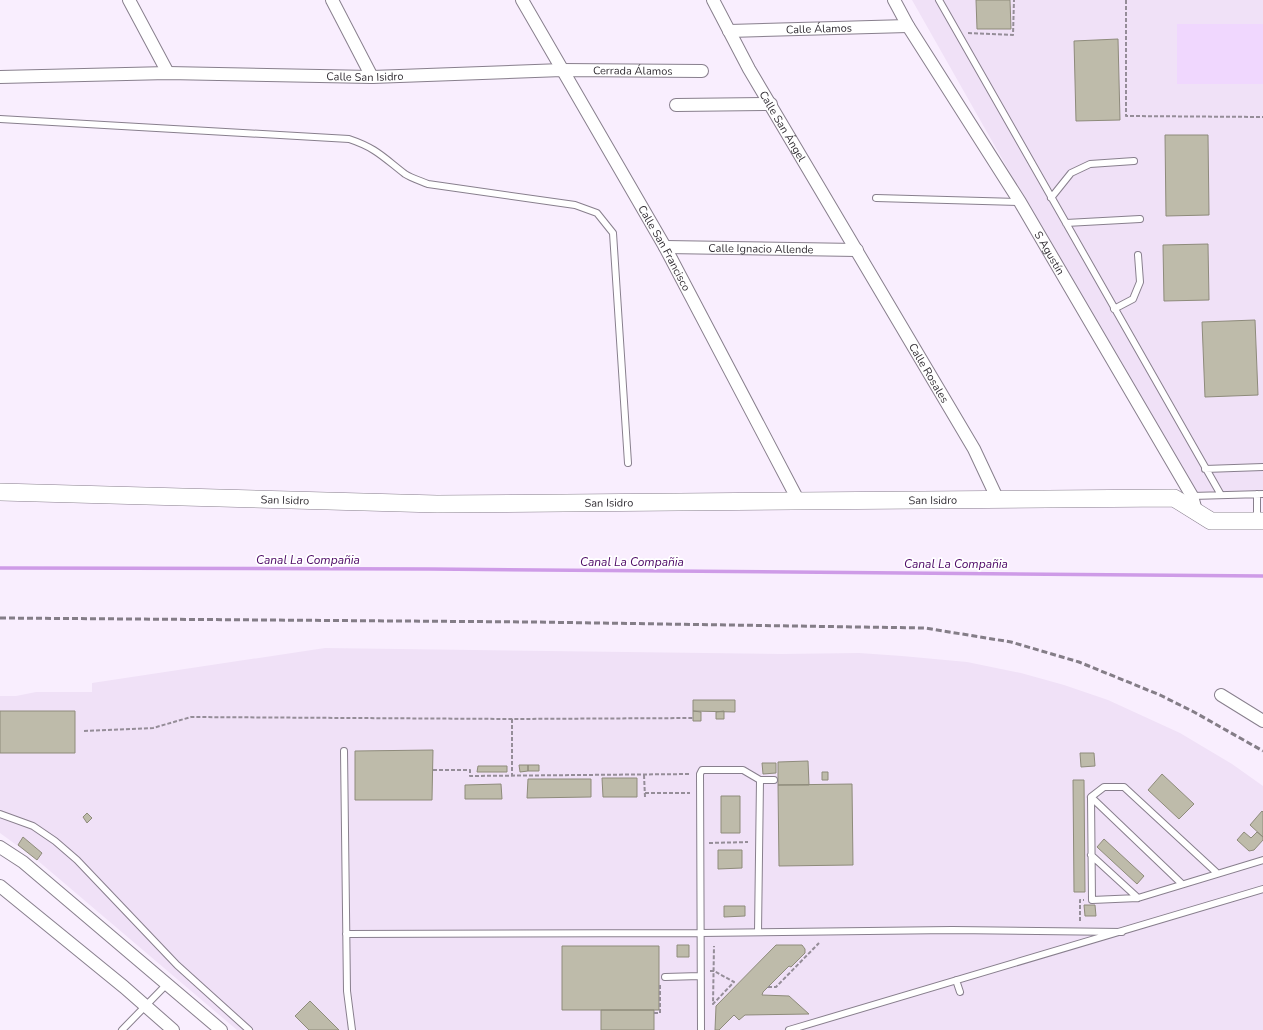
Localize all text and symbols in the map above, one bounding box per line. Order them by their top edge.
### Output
street label: Calle Álamos [786,20,852,37]
street label: Cerrada Álamos [593,62,673,78]
street label: Calle San Isidro [326,68,404,85]
street label: Calle San Ángel [756,88,810,165]
street label: Calle San Francisco [635,202,694,293]
street label: S Agustín [1031,228,1068,277]
street label: Calle Ignacio Allende [708,240,814,257]
street label: Calle Rosales [905,340,952,406]
street label: San Isidro [260,492,309,508]
street label: San Isidro [908,492,957,508]
street label: San Isidro [584,495,633,510]
water label: Canal La Compañia [256,552,360,568]
water label: Canal La Compañia [580,554,684,570]
water label: Canal La Compañia [904,556,1008,572]

